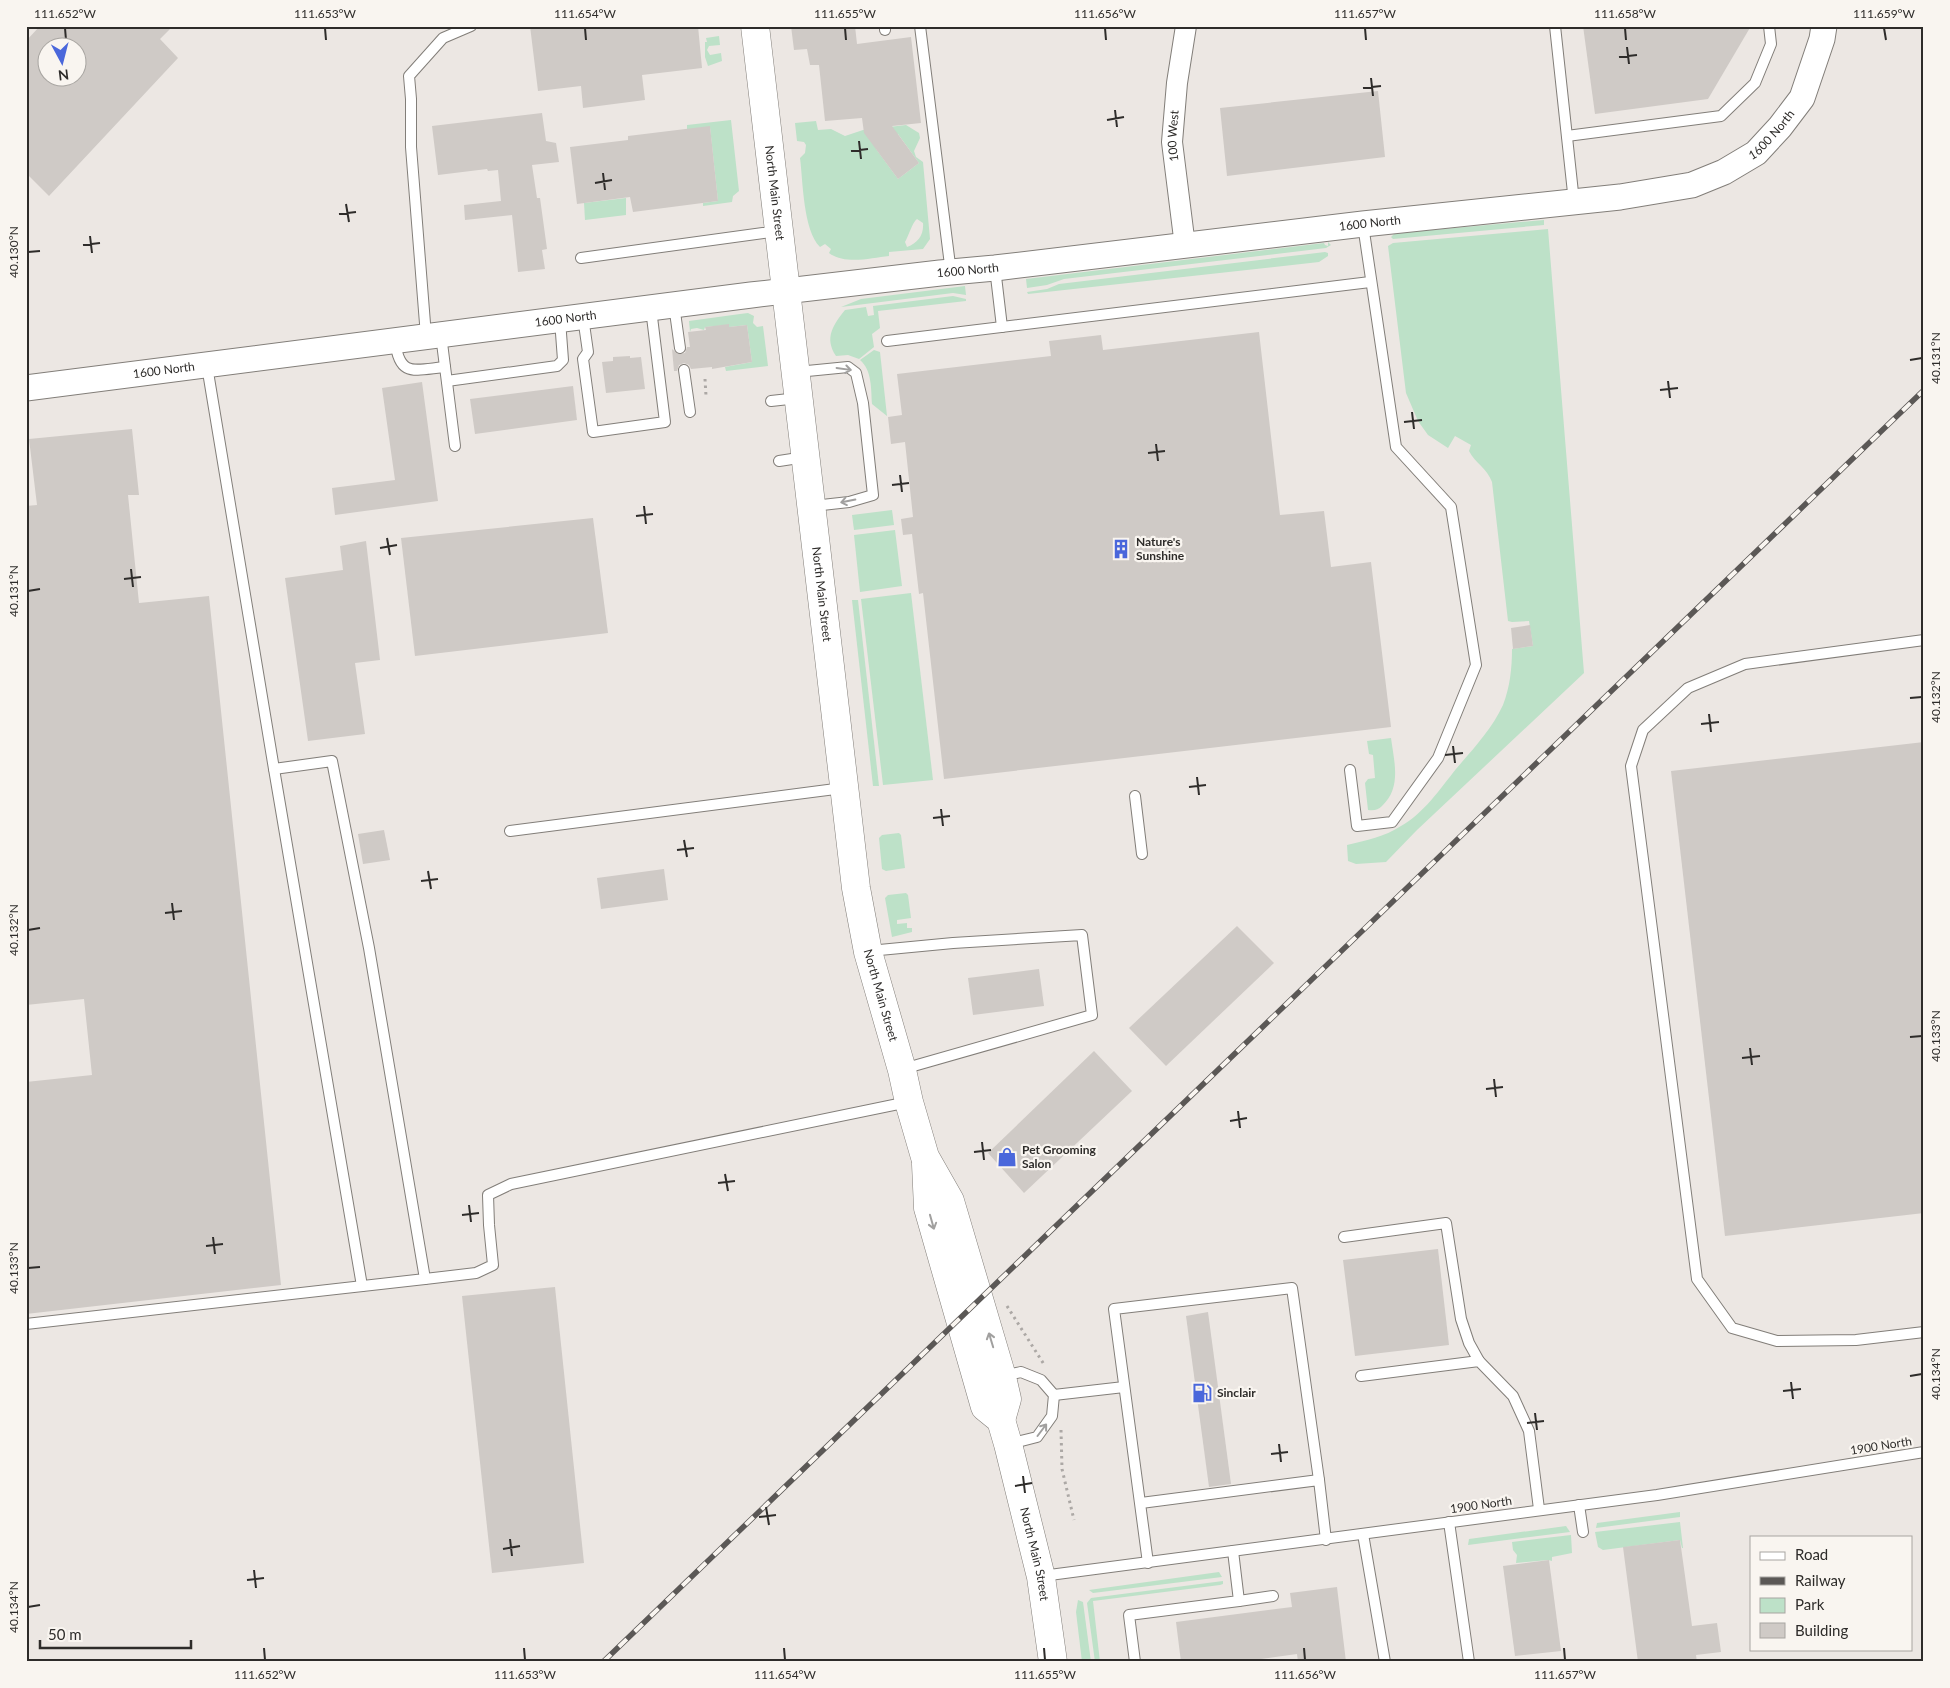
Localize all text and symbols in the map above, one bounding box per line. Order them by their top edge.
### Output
text: 111.652°W [34,6,97,21]
text: 111.653°W [294,6,357,21]
text: 111.654°W [554,6,617,21]
text: 111.655°W [814,6,877,21]
text: 111.656°W [1074,6,1137,21]
text: 111.657°W [1334,6,1397,21]
text: 111.658°W [1594,6,1657,21]
text: 111.659°W [1853,6,1916,21]
north arrow [38,38,88,88]
text: N [57,66,70,84]
street label: 1600 North [1746,107,1797,163]
street label: 100 West [1164,109,1182,162]
street label: North Main Street [762,144,788,242]
street label: 1600 North [1338,212,1402,234]
text: 40.130°N [6,226,21,278]
street label: 1600 North [936,260,999,280]
street label: 1600 North [534,307,597,330]
text: 40.131°N [1928,332,1943,384]
street label: 1600 North [132,358,196,381]
one-way arrow [836,365,852,374]
one-way arrow [840,497,856,507]
place label: Nature's Sunshine [1136,534,1185,563]
building icon: Nature's Sunshine [1110,538,1132,560]
street label: North Main Street [809,546,835,643]
text: 40.131°N [6,565,21,617]
text: 40.132°N [1928,671,1943,723]
text: 40.132°N [6,904,21,956]
street label: North Main Street [861,947,902,1044]
text: 40.133°N [1928,1010,1943,1062]
place label: Pet Grooming Salon [1022,1142,1096,1171]
shop icon: Pet Grooming Salon [996,1146,1018,1168]
one-way arrow [928,1214,938,1230]
text: 40.133°N [6,1242,21,1294]
one-way arrow [985,1332,995,1348]
text: 40.134°N [1928,1348,1943,1400]
fuel station icon: Sinclair [1191,1382,1213,1404]
place label: Sinclair [1217,1385,1256,1400]
one-way arrow [1036,1424,1047,1437]
street label: 1900 North [1849,1433,1913,1458]
street label: 1900 North [1449,1493,1513,1516]
street label: North Main Street [1017,1506,1052,1602]
legend [1750,1536,1912,1650]
text: Road [1795,1545,1828,1563]
text: Railway [1795,1571,1846,1589]
text: 40.134°N [6,1581,21,1633]
text: Park [1795,1595,1825,1613]
scale bar [40,1618,191,1650]
text: Building [1795,1621,1848,1639]
text: 50 m [48,1625,82,1643]
text: 111.652°W [234,1667,297,1682]
text: 111.653°W [494,1667,557,1682]
text: 111.654°W [754,1667,817,1682]
text: 111.655°W [1014,1667,1077,1682]
text: 111.656°W [1274,1667,1337,1682]
text: 111.657°W [1534,1667,1597,1682]

